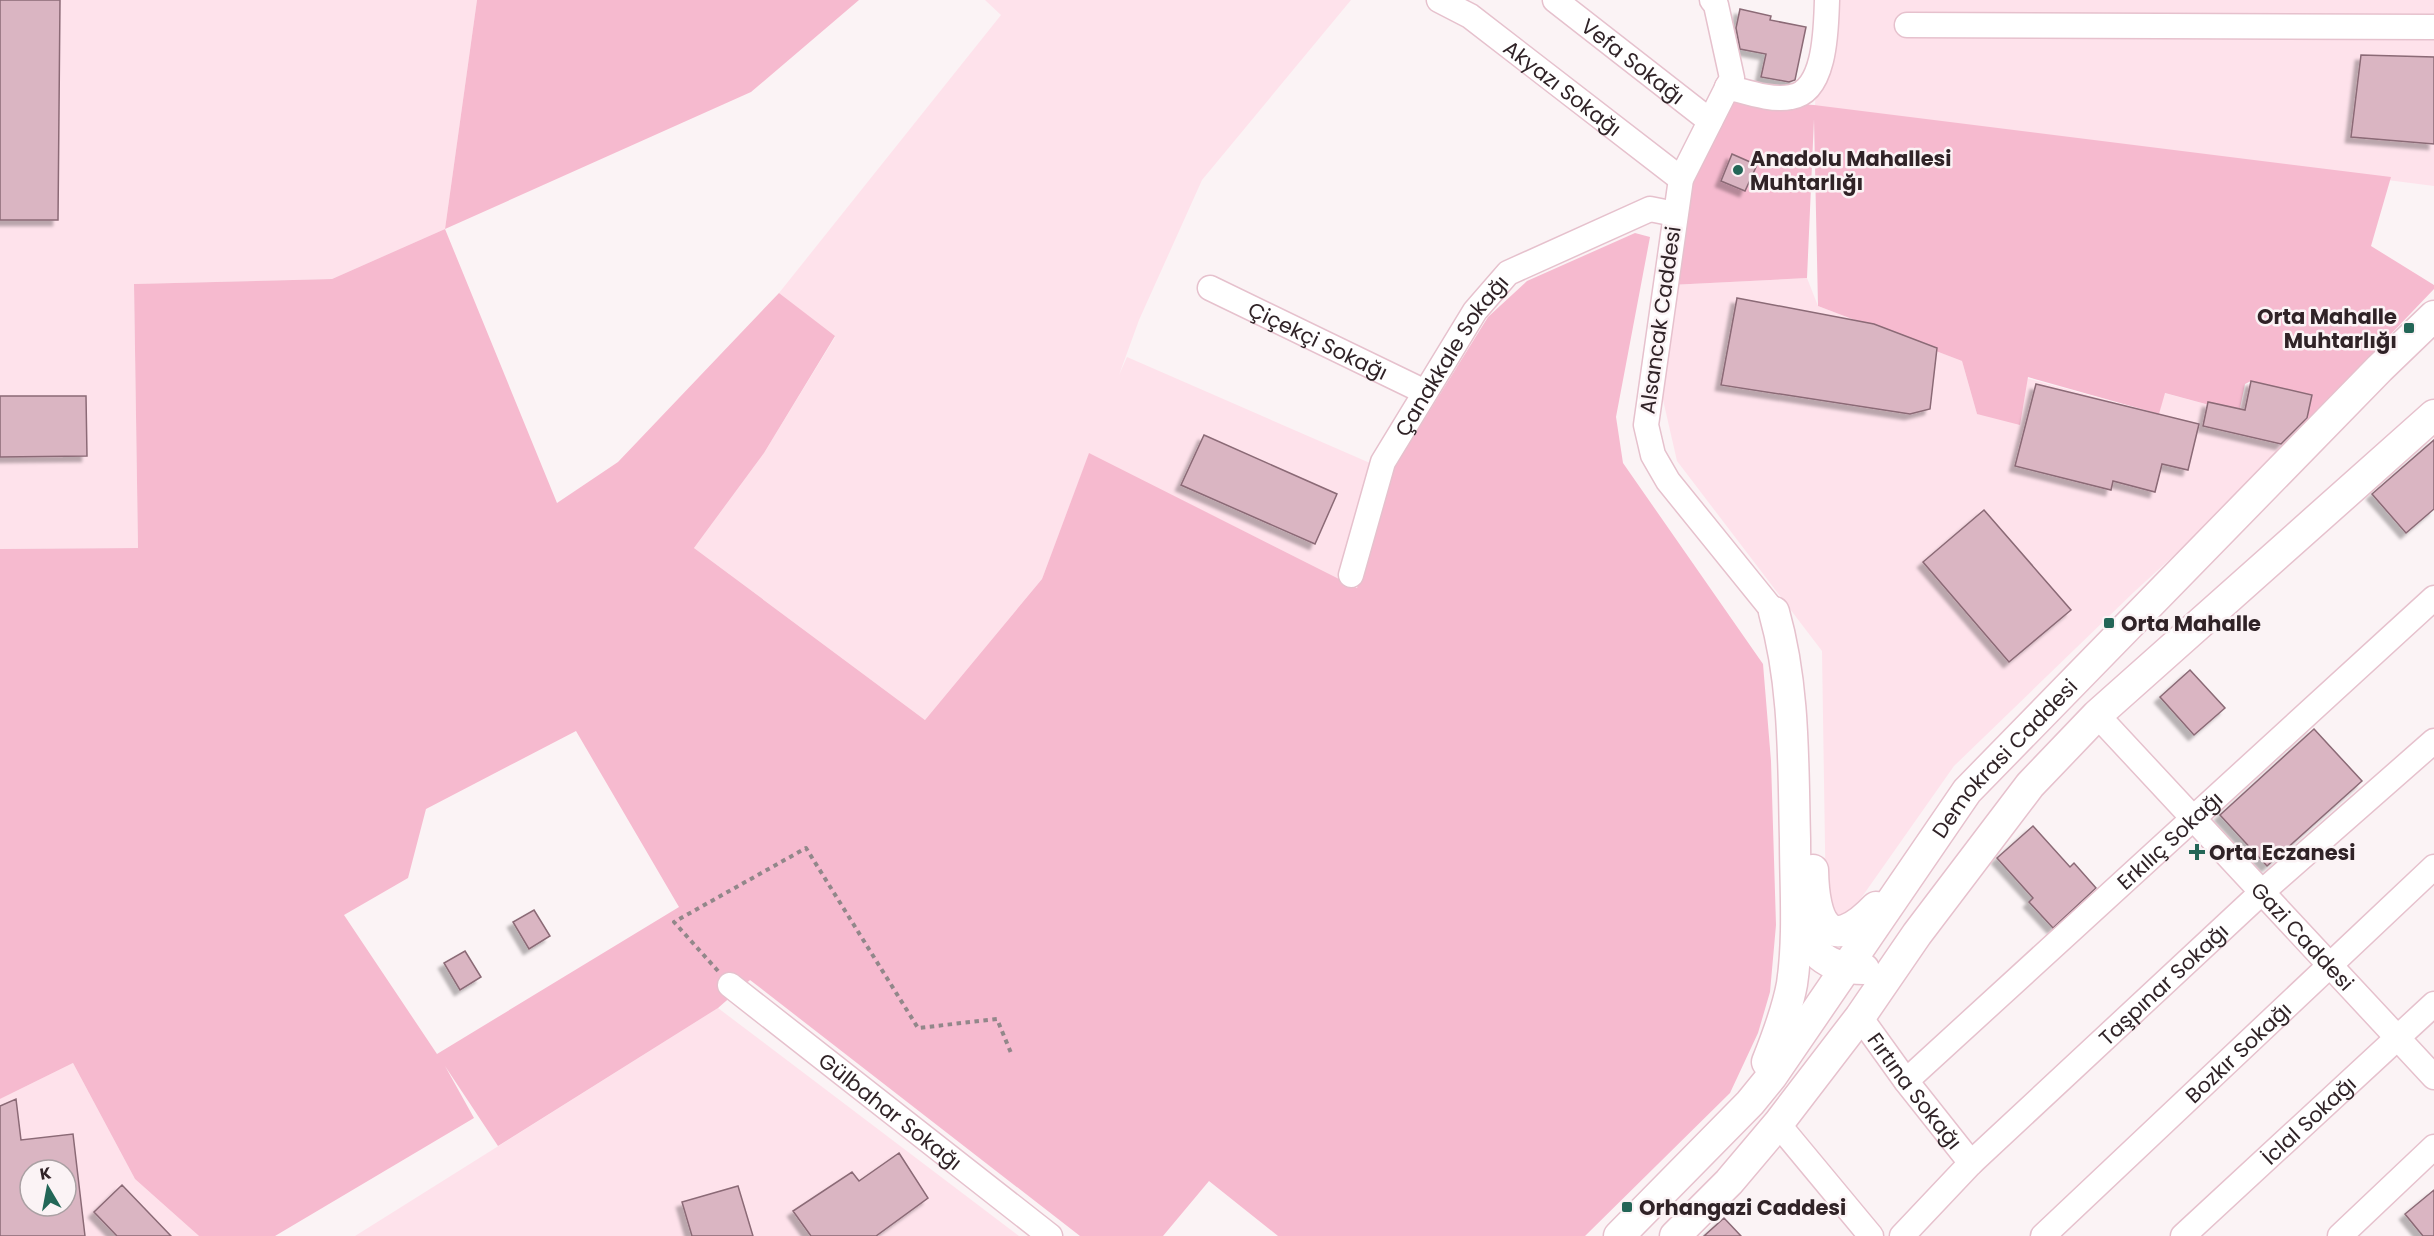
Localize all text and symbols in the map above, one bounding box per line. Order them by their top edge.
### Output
street label: Vefa Sokağı [1575,11,1691,111]
street label: Akyazı Sokağı [1498,33,1628,142]
place label: Anadolu Mahallesi Muhtarlığı [1750,144,1952,197]
marker: Anadolu Mahallesi Muhtarlığı [1731,163,1745,177]
street label: Alsancak Caddesi [1632,224,1688,416]
street label: Çanakkale Sokağı [1388,268,1515,442]
street label: Çiçekçi Sokağı [1243,294,1393,386]
place label: Orta Mahalle Muhtarlığı [2257,302,2397,355]
marker: Orta Mahalle Muhtarlığı [2402,321,2416,335]
place label: Orta Mahalle [2121,609,2261,638]
marker: Orta Mahalle [2102,616,2116,630]
street label: Demokrasi Caddesi [1925,672,2084,843]
street label: Erkılıç Sokağı [2110,784,2228,896]
place label: Orta Eczanesi [2209,838,2355,867]
marker: Orta Eczanesi [2190,845,2204,859]
street label: Gazi Caddesi [2245,875,2361,997]
street label: Taşpınar Sokağı [2092,916,2234,1052]
street label: Bozkır Sokağı [2179,995,2297,1109]
street label: Fırtına Sokağı [1861,1026,1969,1155]
street label: Gülbahar Sokağı [813,1046,968,1176]
street label: İclal Sokağı [2255,1069,2362,1171]
north arrow [18,1158,78,1218]
text: K [38,1161,53,1186]
place label: Orhangazi Caddesi [1639,1193,1846,1222]
marker: Orhangazi Caddesi [1620,1200,1634,1214]

